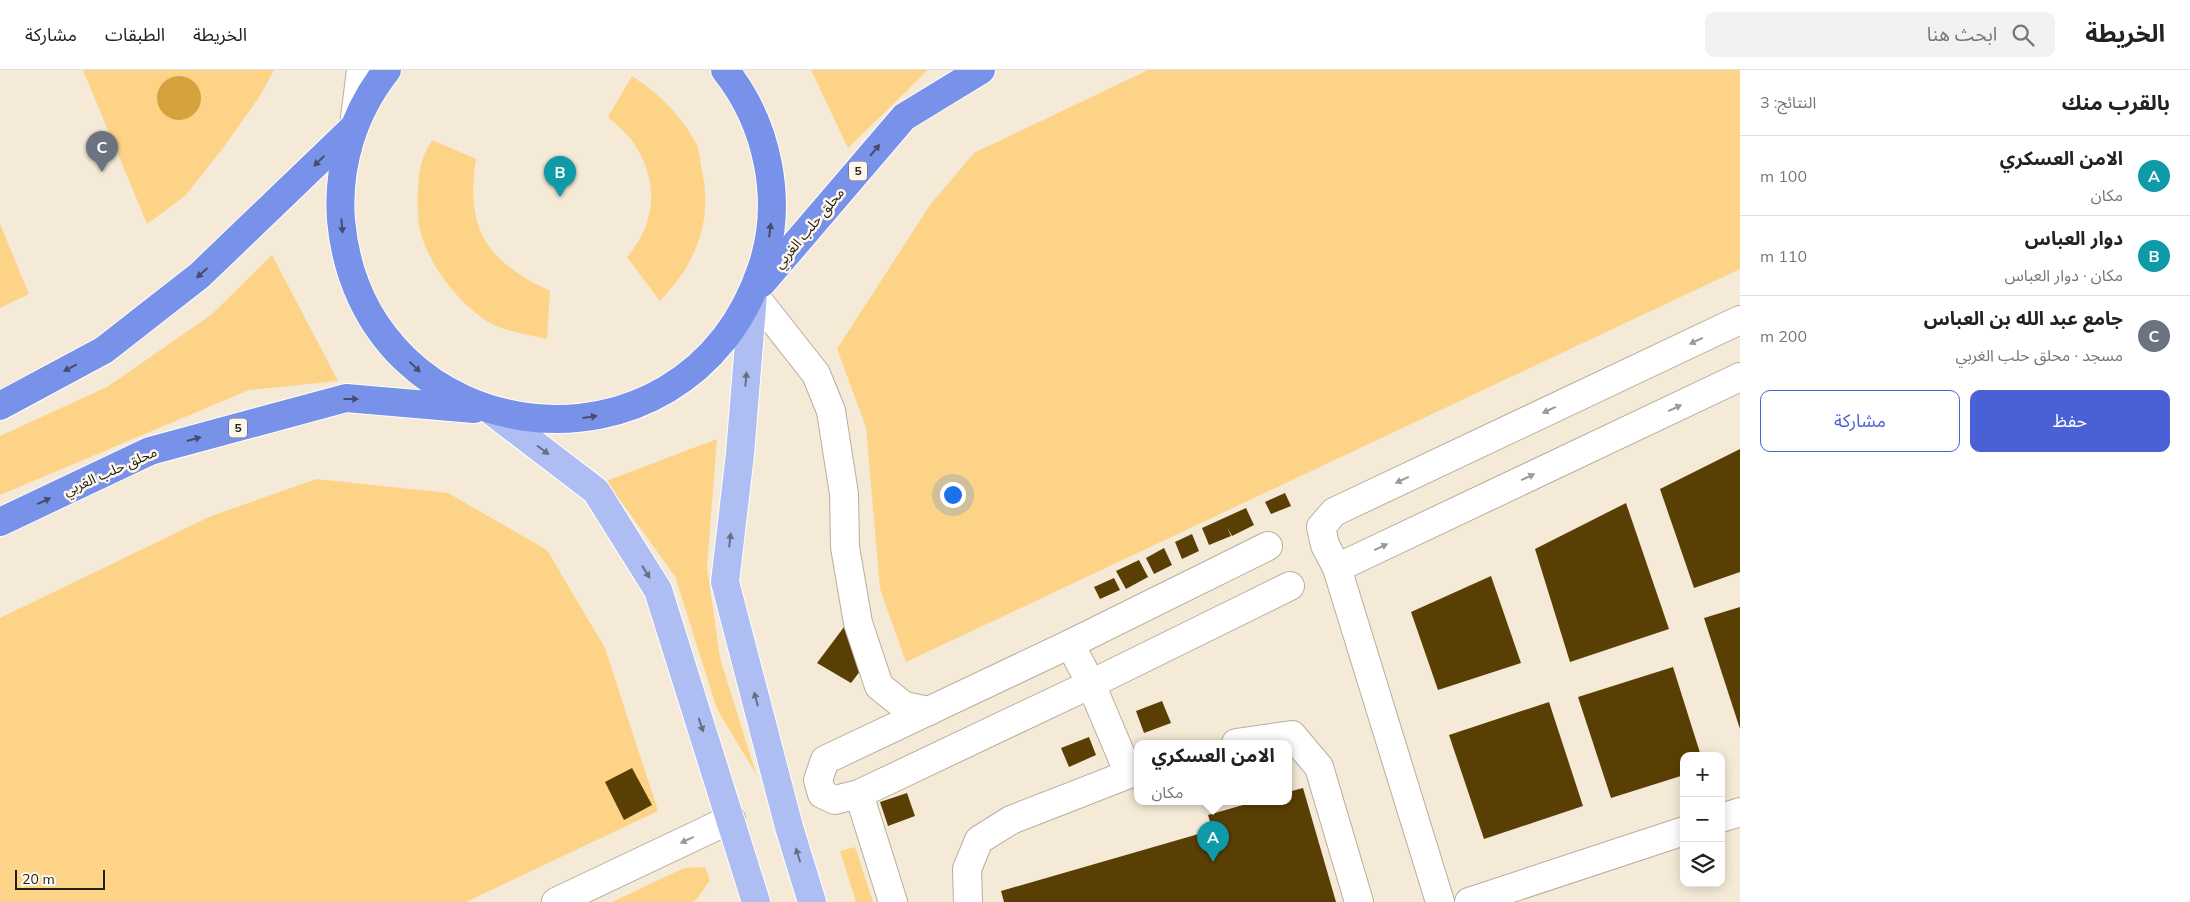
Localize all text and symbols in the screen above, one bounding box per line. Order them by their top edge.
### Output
search box [1705,12,2055,57]
text: الخريطة [2085,18,2165,48]
icon: search [2009,21,2037,49]
text: ابحث هنا [1927,22,1997,46]
text: مشاركة [25,23,77,46]
text: الطبقات [105,23,165,46]
text: الخريطة [193,23,247,46]
text: بالقرب منك [2062,89,2170,115]
text: النتائج: 3 [1760,92,1816,112]
pin: C [86,131,118,172]
one-way arrow [870,144,881,157]
text: الامن العسكري [2000,146,2123,170]
one-way arrow [313,154,325,166]
pin: B [544,156,576,197]
road number: 5 [849,162,867,180]
text: 100 m [1760,166,1807,186]
text: A [2148,166,2160,186]
street label: محلق حلب الغربي [770,184,850,274]
text: مكان [2091,185,2123,205]
one-way arrow [338,218,346,234]
one-way arrow [766,222,774,238]
text: دوار العباس [2025,226,2123,250]
text: 110 m [1760,246,1807,266]
text: B [2148,246,2160,266]
text: مكان · دوار العباس [2004,265,2123,285]
one-way arrow [196,267,208,279]
text: جامع عبد الله بن العباس [1924,306,2123,330]
text: 200 m [1760,326,1807,346]
text: C [2149,326,2159,346]
one-way arrow [1689,337,1703,345]
text: مسجد · محلق حلب الغربي [1956,345,2123,365]
one-way arrow [409,361,421,373]
one-way arrow [63,364,78,372]
one-way arrow [742,370,750,386]
button: مشاركة [1760,390,1960,452]
button: حفظ [1970,390,2170,452]
one-way arrow [343,395,359,403]
one-way arrow [1668,404,1682,412]
one-way arrow [1542,407,1556,415]
one-way arrow [583,413,599,421]
road number: 5 [229,418,247,438]
one-way arrow [186,435,201,443]
street label: محلق حلب الغربي [61,442,160,502]
one-way arrow [536,445,550,455]
one-way arrow [1521,473,1535,481]
one-way arrow [1395,476,1409,484]
your location [940,482,966,508]
one-way arrow [37,497,51,505]
one-way arrow [726,532,734,548]
one-way arrow [1374,543,1389,551]
one-way arrow [642,565,651,579]
one-way arrow [752,691,760,706]
one-way arrow [697,717,705,732]
popup [1134,740,1292,805]
text: الامن العسكري [1151,743,1275,767]
map controls [1680,752,1725,887]
button: + [1680,752,1725,797]
text: مكان [1151,782,1184,802]
button: − [1680,797,1725,842]
pin: A [1197,821,1229,862]
one-way arrow [680,836,694,844]
button: layers [1680,842,1725,887]
one-way arrow [794,848,801,863]
scale bar [15,867,105,890]
text: 20 m [22,870,55,888]

